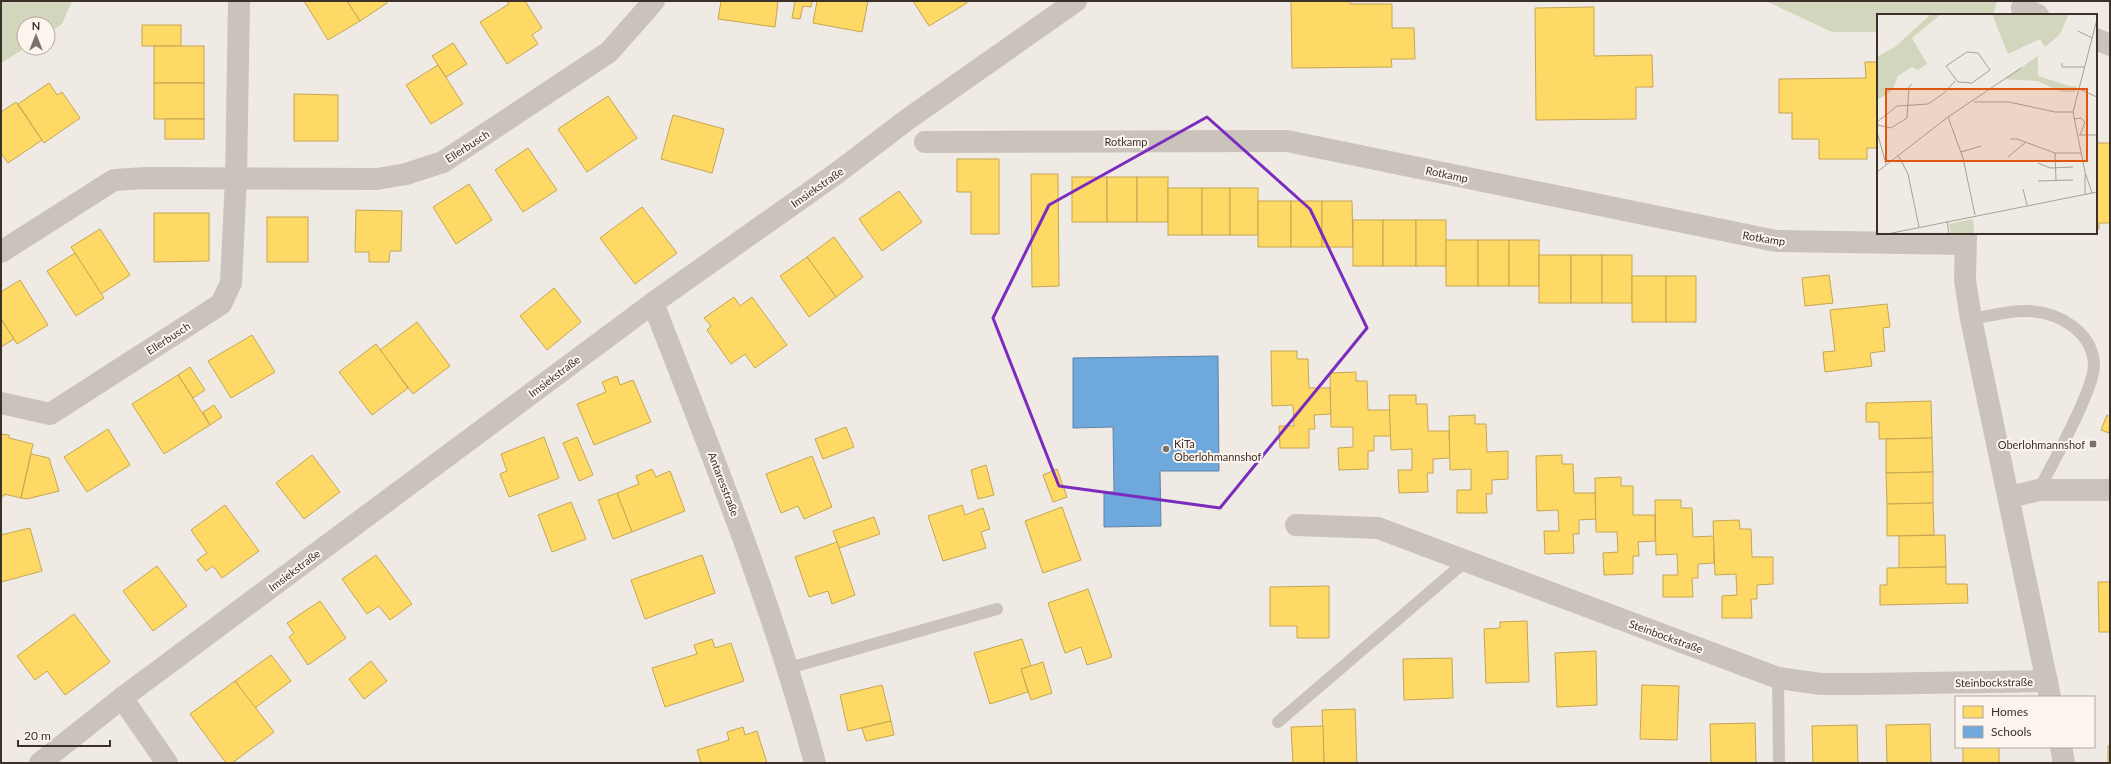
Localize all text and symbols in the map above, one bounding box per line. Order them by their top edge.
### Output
inset map [1877,14,2097,234]
north arrow [16,16,56,56]
text: N [32,19,40,32]
street label: Ellerbusch [443,127,491,165]
street label: Rotkamp [1105,135,1147,148]
street label: Rotkamp [1425,163,1469,185]
street label: Imsiekstraße [788,164,846,210]
street label: Rotkamp [1742,228,1786,248]
street label: Ellerbusch [144,319,192,357]
street label: Imsiekstraße [526,352,582,400]
place label: KiTa Oberlohmannshof [1174,437,1261,463]
place label: Oberlohmannshof [1998,438,2085,451]
marker: Oberlohmannshof [2088,439,2098,449]
marker: KiTa Oberlohmannshof [1161,444,1171,454]
street label: Antaresstraße [706,450,742,518]
street label: Imsiekstraße [266,546,322,594]
street label: Steinbockstraße [1627,617,1705,655]
street label: Steinbockstraße [1955,675,2033,689]
legend [1955,696,2095,748]
text: Homes [1991,704,2028,719]
scale bar [18,722,110,748]
text: Schools [1991,724,2032,739]
text: 20 m [24,728,51,743]

